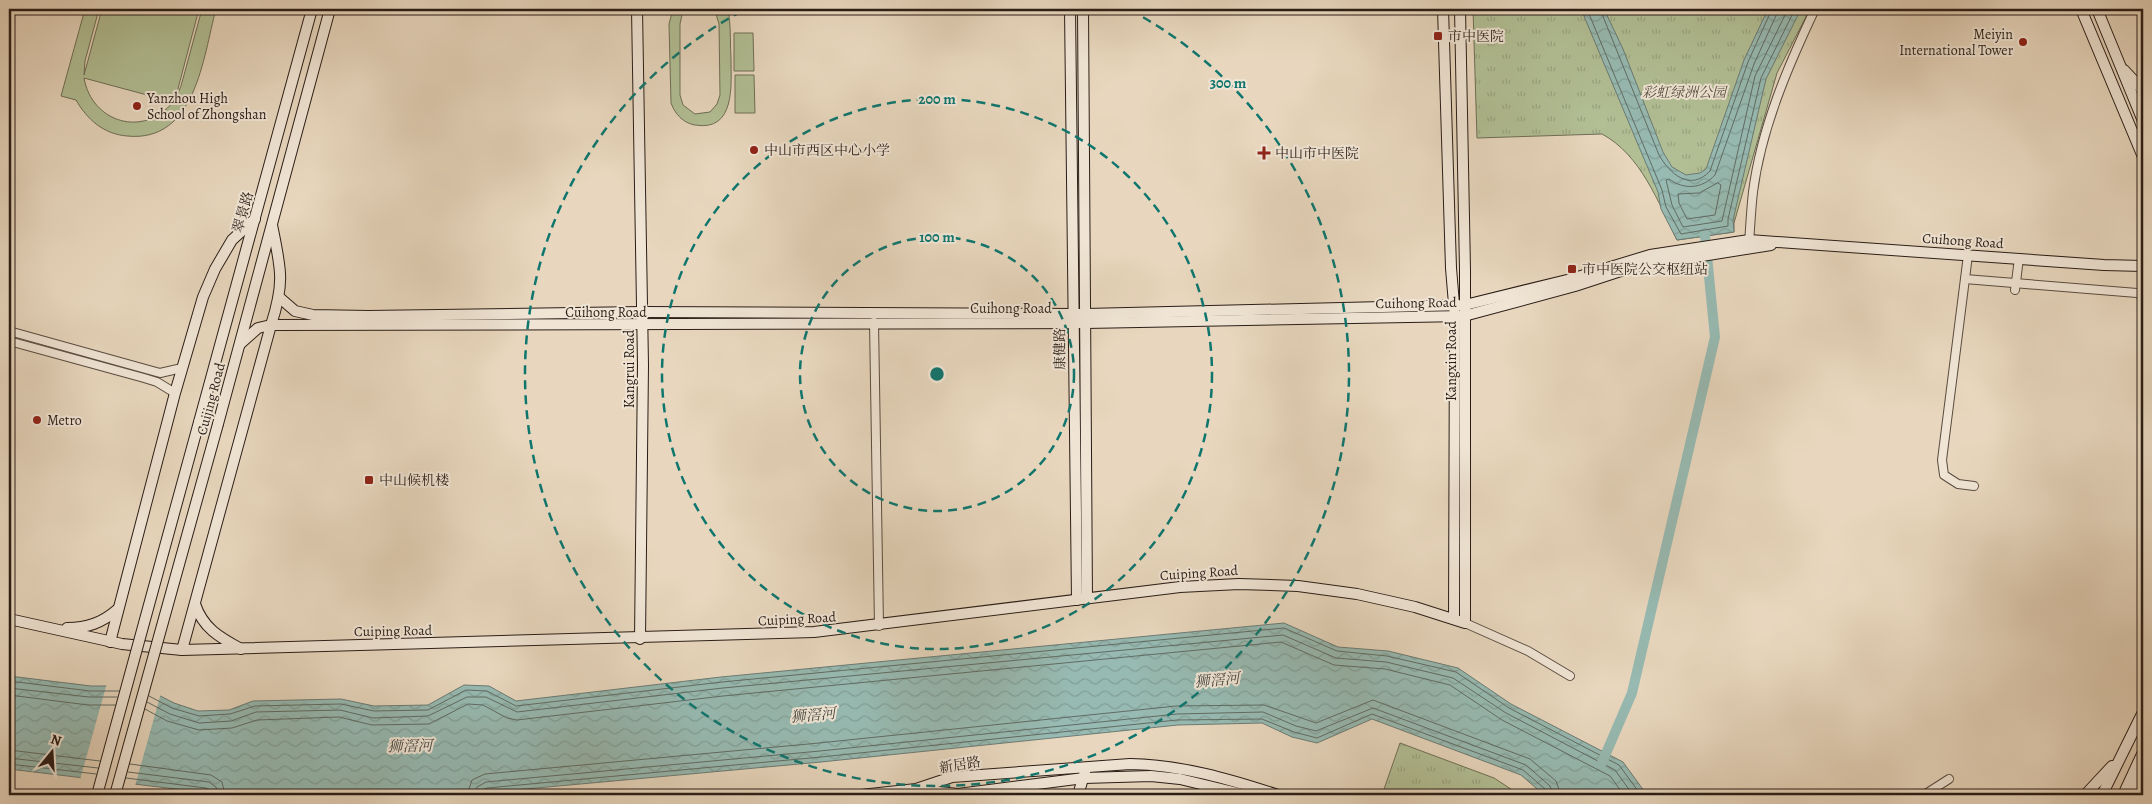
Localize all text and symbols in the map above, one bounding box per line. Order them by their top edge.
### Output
place label: Meiyin International Tower [1899,25,2014,60]
place label: 市中医院 [1448,27,1504,46]
marker: 市中医院 [1432,30,1444,42]
marker: Meiyin International Tower [2017,36,2029,48]
text: 300 m [1210,73,1247,93]
park label: 彩虹绿洲公园 [1642,83,1728,102]
place label: Yanzhou High School of Zhongshan [146,89,267,124]
text: 200 m [918,89,956,109]
marker: Yanzhou High School of Zhongshan [131,100,143,112]
place label: 中山市西区中心小学 [764,141,890,160]
marker: 中山市西区中心小学 [748,144,760,156]
place label: 中山市中医院 [1275,144,1359,163]
marker: 中山市中医院 [1257,146,1271,160]
street label: 翠景路 [228,189,258,235]
text: 100 m [919,227,955,247]
street label: Cuihong Road [1922,229,2005,253]
place label: 市中医院公交枢纽站 [1582,260,1708,279]
marker: 市中医院公交枢纽站 [1566,263,1578,275]
street label: Cuihong Road [1375,293,1457,313]
street label: Cuihong Road [970,299,1052,318]
street label: Cuihong Road [565,303,647,322]
street label: Kangxin Road [1442,320,1461,401]
street label: 康健路 [1050,328,1070,370]
street label: Kangrui Road [620,329,639,408]
street label: Cuijing Road [192,360,230,437]
centre of rings [928,365,946,383]
place label: Metro [47,411,82,430]
marker: Metro [31,414,43,426]
place label: 中山候机楼 [379,471,449,490]
marker: 中山候机楼 [363,474,375,486]
street label: Cuiping Road [1159,561,1239,585]
street label: Cuiping Road [757,607,837,631]
street label: Cuiping Road [354,621,433,641]
water label: 狮滘河 [1194,668,1243,692]
water label: 狮滘河 [790,703,839,727]
north arrow [28,726,78,776]
text: N [48,730,64,751]
water label: 狮滘河 [387,736,436,756]
street label: 新居路 [938,752,982,778]

